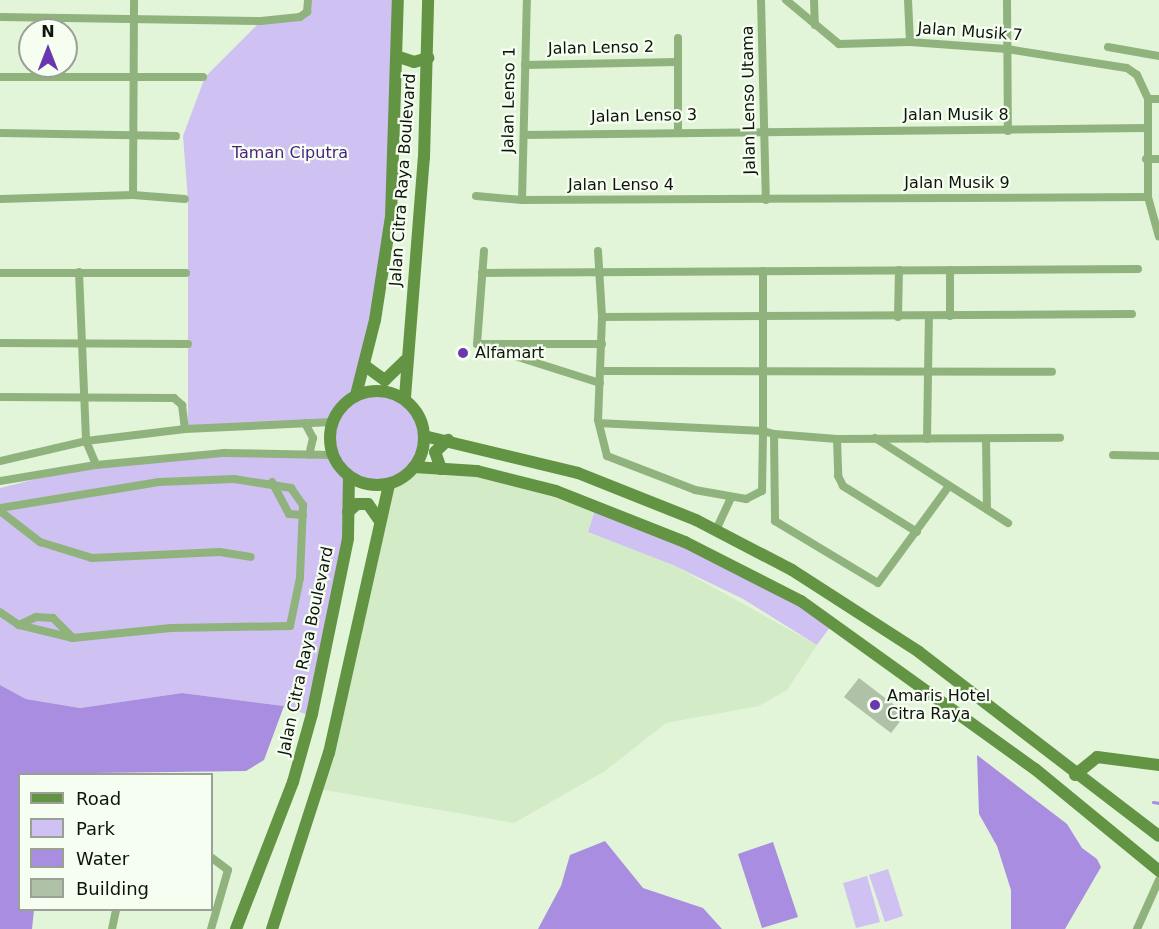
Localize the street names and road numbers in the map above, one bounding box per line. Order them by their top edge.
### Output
street label: Jalan Musik 7 [917,19,1023,45]
street label: Jalan Lenso Utama [738,25,760,175]
street label: Jalan Lenso 2 [548,37,654,59]
street label: Jalan Lenso 1 [498,47,520,153]
street label: Jalan Citra Raya Boulevard [386,73,420,287]
street label: Jalan Lenso 3 [591,105,697,127]
street label: Jalan Musik 8 [903,105,1009,125]
street label: Jalan Musik 9 [904,173,1010,193]
street label: Jalan Lenso 4 [568,175,674,195]
street label: Jalan Citra Raya Boulevard [274,545,338,757]

